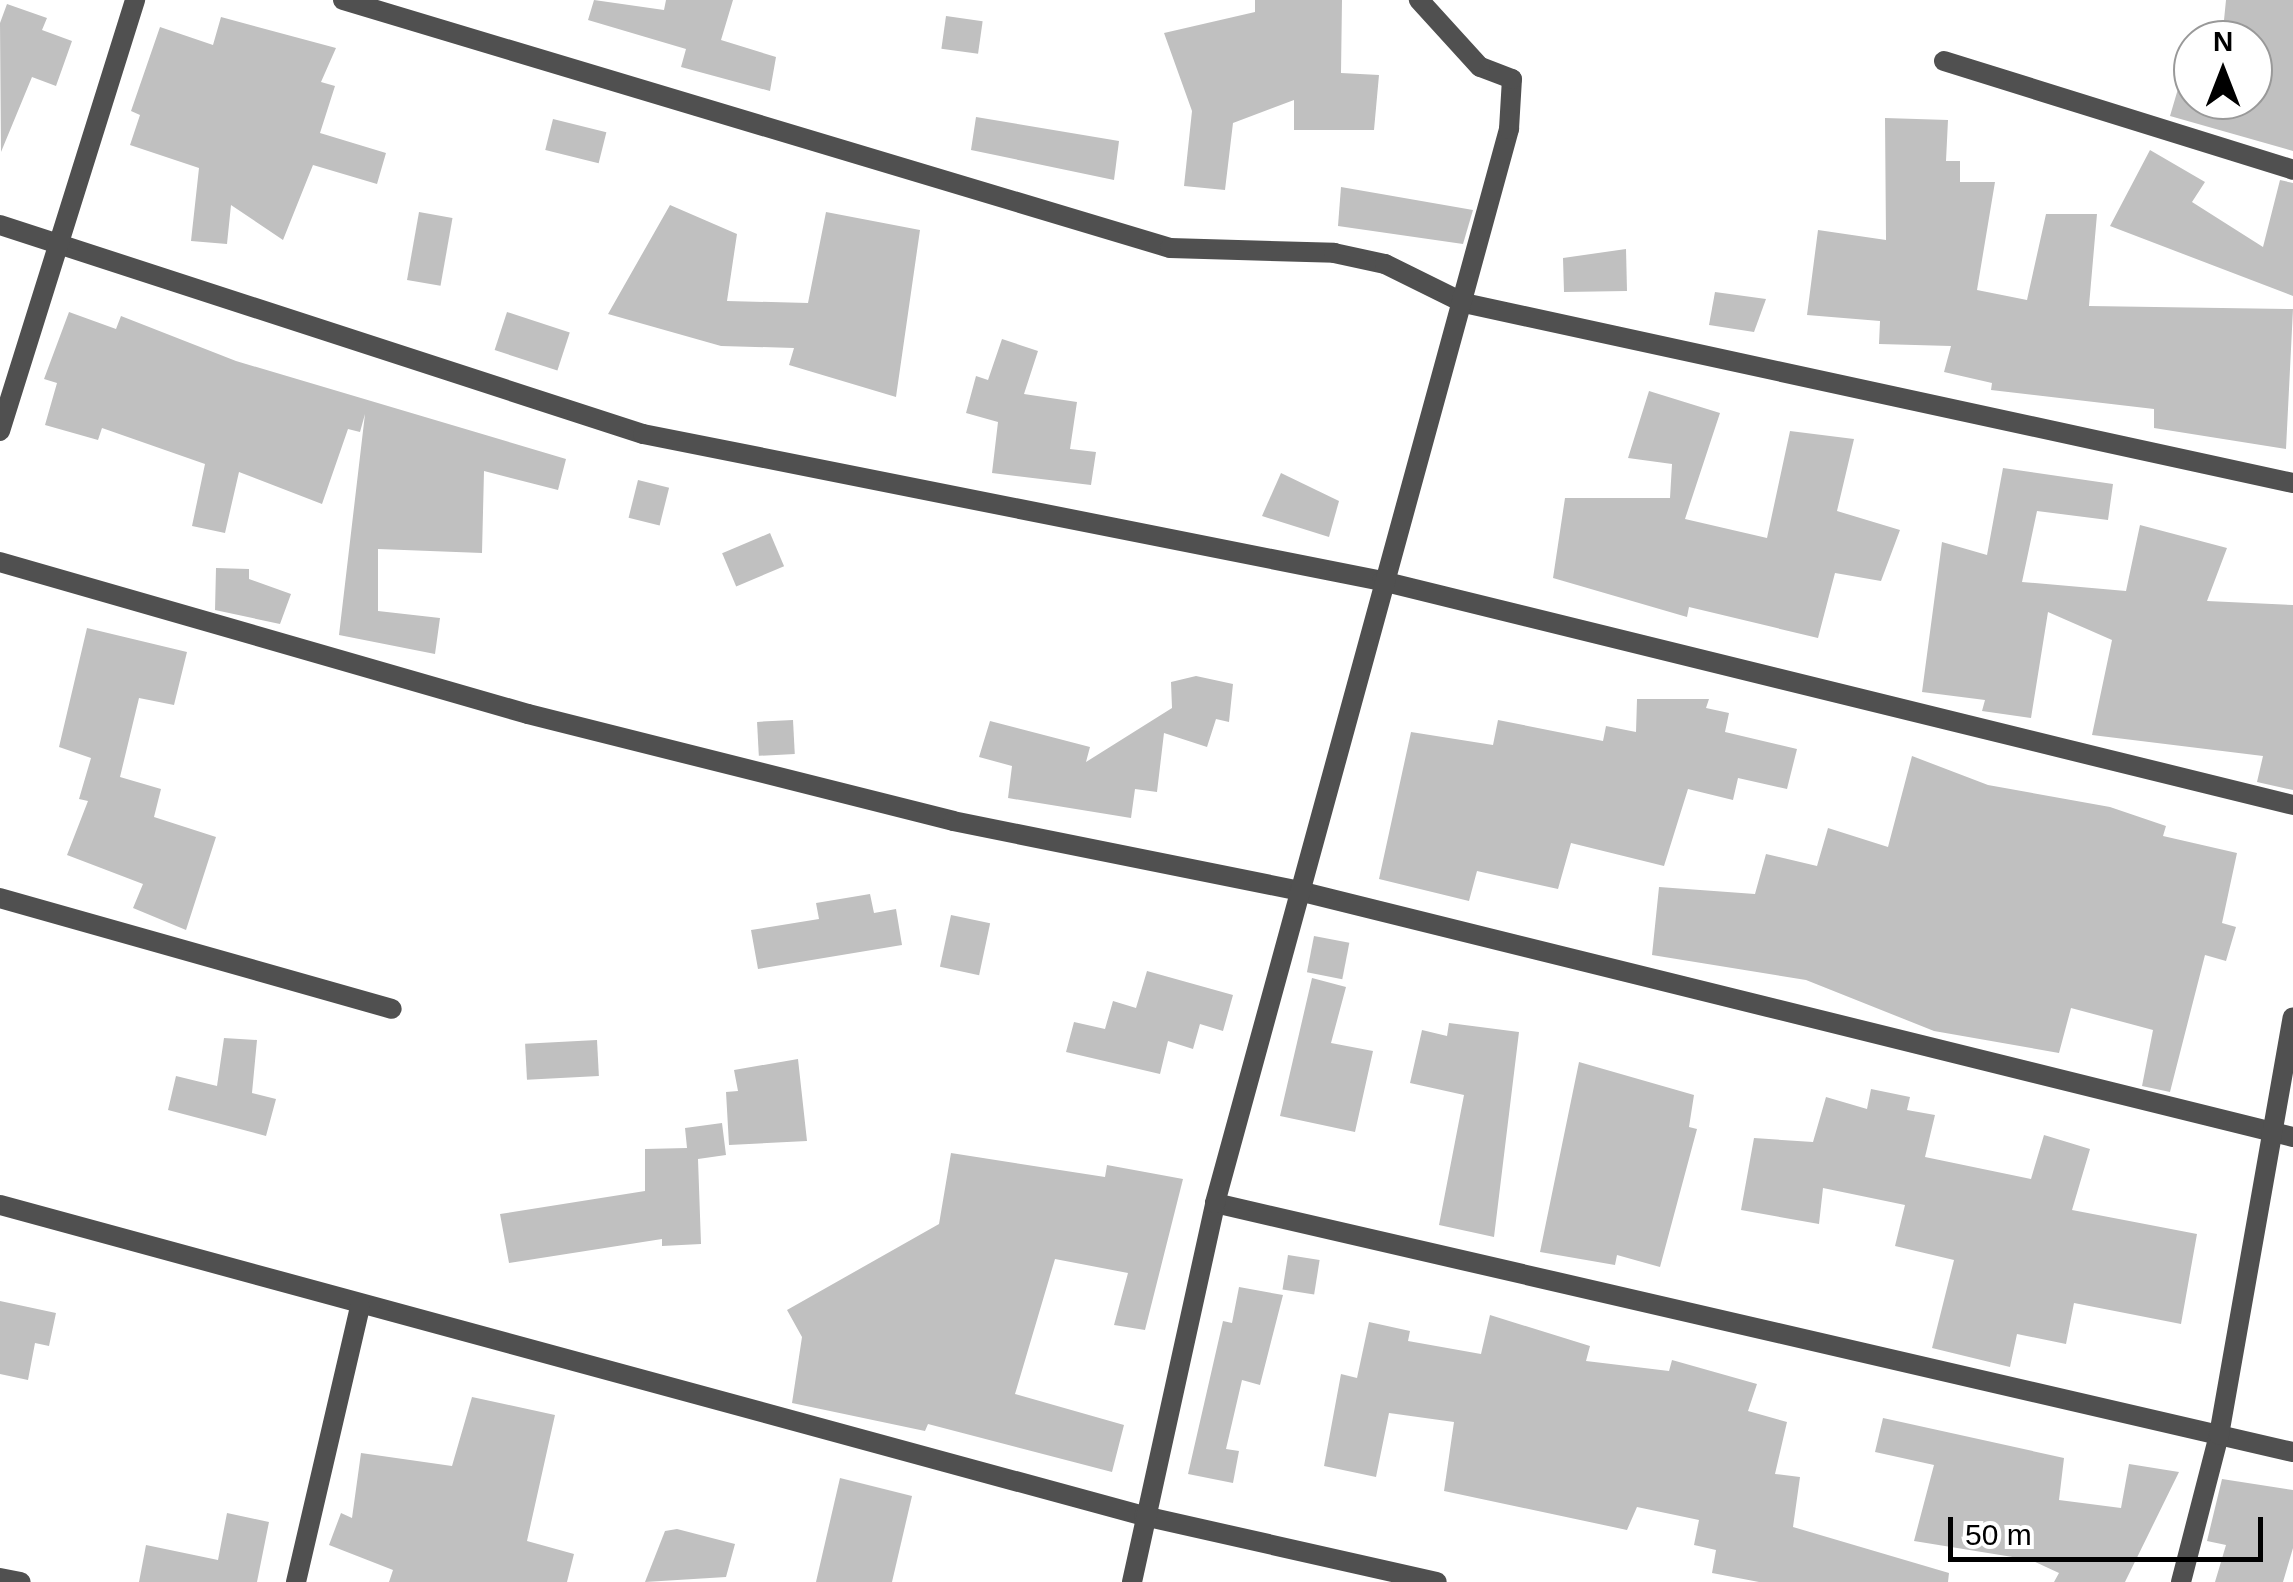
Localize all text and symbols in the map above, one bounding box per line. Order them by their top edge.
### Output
north arrow [2173,20,2273,120]
text: N [2213,26,2233,57]
scale bar [1953,1497,2268,1559]
text: 50 m [1965,1518,2032,1551]

